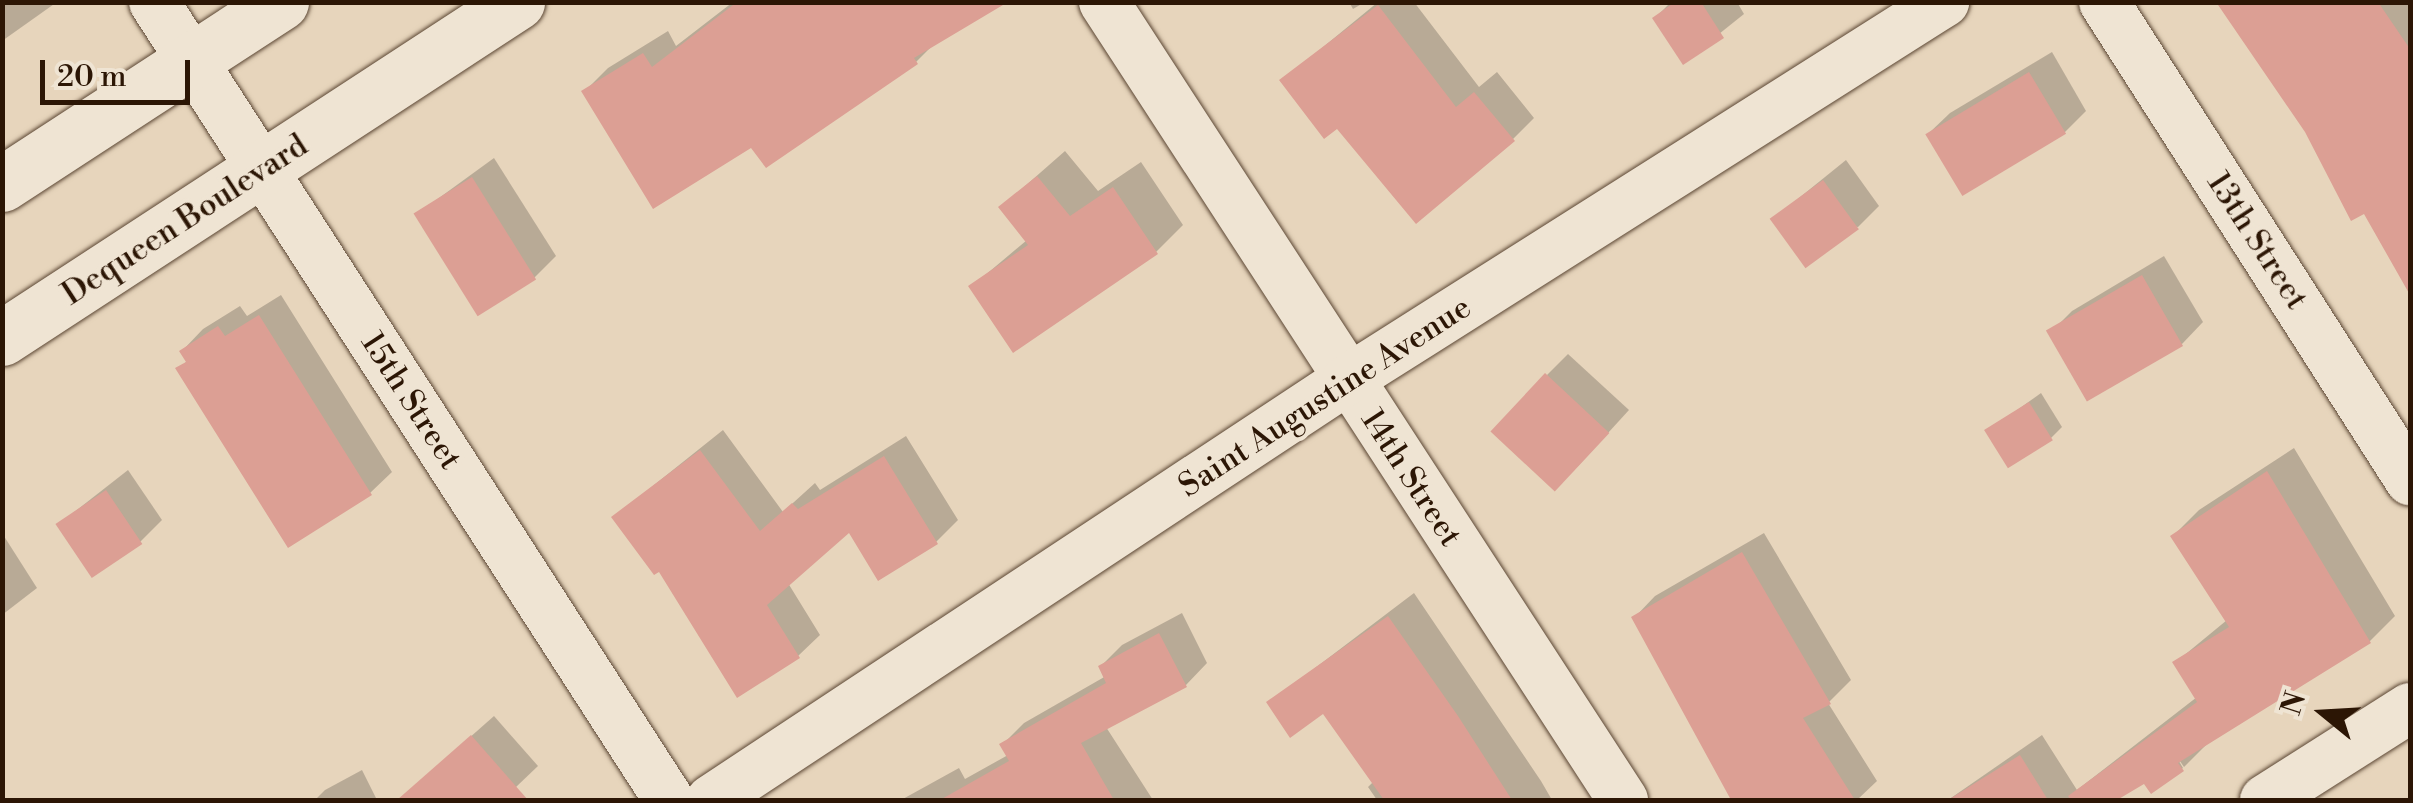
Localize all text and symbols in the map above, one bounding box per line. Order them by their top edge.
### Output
scale bar [45,40,195,102]
text: 20 m [57,58,126,96]
street label: Dequeen Boulevard [55,126,315,314]
street label: 13th Street [2198,165,2316,317]
street label: Saint Augustine Avenue [1172,288,1478,506]
street label: 15th Street [352,325,470,477]
street label: 14th Street [1352,402,1470,554]
north arrow [2273,663,2373,763]
text: N [2274,688,2314,720]

